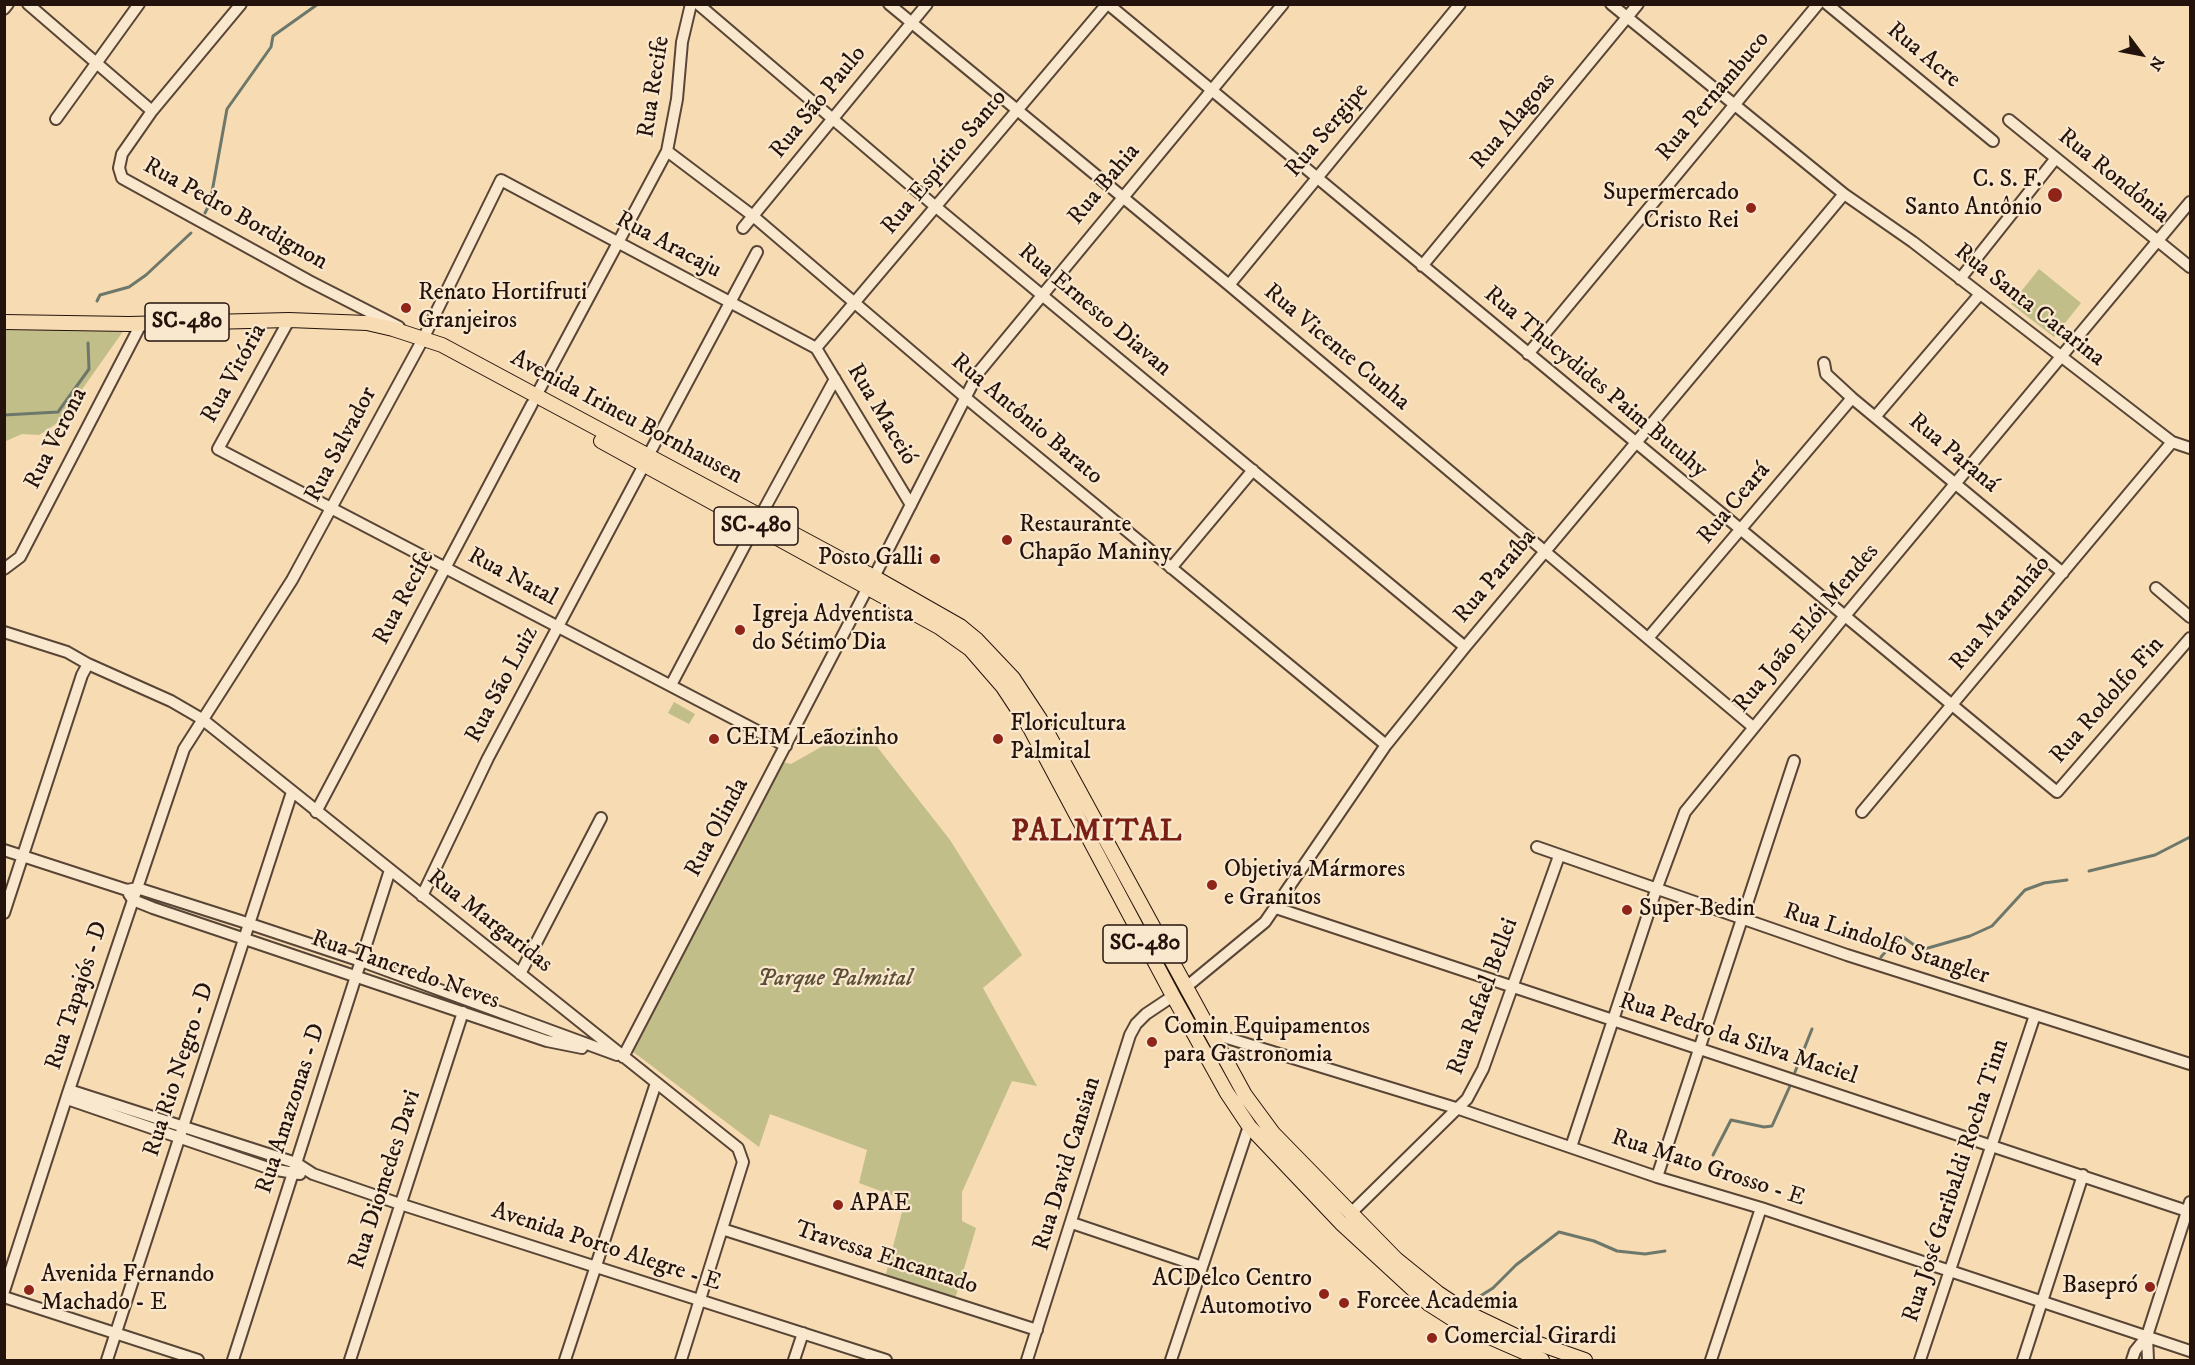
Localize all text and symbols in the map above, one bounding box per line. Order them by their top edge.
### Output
street label: Rua Acre [1880,17,1966,95]
north arrow [2111,24,2171,84]
street label: Rua Pernambuco [1651,26,1777,168]
street label: Rua Recife [633,34,677,140]
street label: Rua São Paulo [765,41,873,165]
text: N [2144,53,2168,74]
street label: Rua Alagoas [1465,68,1563,176]
street label: Rua Sergipe [1280,78,1376,184]
street label: Rua Espírito Santo [876,85,1014,241]
street label: Rua Rondônia [2051,123,2175,231]
street label: Rua Bahia [1063,138,1147,232]
street label: Rua Pedro Bordignon [138,152,332,278]
place label: C. S. F. Santo Antônio [1905,167,2042,223]
place label: Supermercado Cristo Rei [1603,180,1739,236]
marker: C. S. F. Santo Antônio [2046,186,2064,204]
marker: Supermercado Cristo Rei [1744,201,1758,215]
street label: Rua Aracaju [610,206,726,286]
street label: Rua Santa Catarina [1948,238,2110,374]
street label: Rua Ernesto Diavan [1012,239,1176,383]
street label: Rua Vicente Cunha [1257,278,1415,418]
place label: Renato Hortifruti Granjeiros [418,280,587,336]
street label: Rua Thucydides Paim Butuhy [1477,281,1713,485]
marker: Renato Hortifruti Granjeiros [399,301,413,315]
road number: SC-480 [145,303,229,341]
street label: Rua Vitória [196,320,274,428]
street label: Avenida Irineu Bornhausen [505,345,747,491]
street label: Rua Antônio Barato [944,348,1108,492]
street label: Rua Maceió [840,359,922,471]
street label: Rua Verona [19,383,95,495]
street label: Rua Salvador [300,383,384,507]
street label: Rua Paraná [1902,408,2004,500]
street label: Rua Ceará [1692,457,1778,551]
road number: SC-480 [714,507,798,545]
place label: Restaurante Chapão Maniny [1019,512,1171,568]
street label: Rua Paraíba [1448,524,1544,630]
marker: Restaurante Chapão Maniny [1000,533,1014,547]
street label: Rua João Elói Mendes [1728,539,1886,719]
street label: Rua Natal [462,542,562,614]
place label: Posto Galli [818,545,923,573]
street label: Rua Recife [368,546,442,650]
street label: Rua Maranhão [1945,551,2057,677]
marker: Posto Galli [928,552,942,566]
place label: Igreja Adventista do Sétimo Dia [752,602,913,658]
street label: Rua São Luiz [460,622,546,748]
marker: Igreja Adventista do Sétimo Dia [733,623,747,637]
street label: Rua Rodolfo Fin [2045,632,2171,770]
place label: Floricultura Palmital [1010,711,1126,767]
place label: CEIM Leãozinho [726,725,898,753]
marker: CEIM Leãozinho [707,732,721,746]
marker: Floricultura Palmital [991,732,1005,746]
street label: Rua Olinda [680,774,756,882]
district label: PALMITAL [1011,816,1183,852]
place label: Objetiva Mármores e Granitos [1224,857,1405,913]
street label: Rua Margaridas [421,864,557,980]
marker: Objetiva Mármores e Granitos [1205,878,1219,892]
place label: Super Bedin [1639,896,1755,924]
street label: Rua Lindolfo Stangler [1779,898,1993,992]
marker: Super Bedin [1620,903,1634,917]
street label: Rua Rafael Bellei [1442,915,1526,1079]
street label: Rua Tapajós - D [40,918,116,1074]
street label: Rua Tancredo Neves [307,925,503,1017]
road number: SC-480 [1103,925,1187,963]
park label: Parque Palmital [758,966,912,994]
street label: Rua Rio Negro - D [138,979,222,1161]
street label: Rua Pedro da Silva Maciel [1615,988,1861,1092]
place label: Comin Equipamentos para Gastronomia [1164,1014,1370,1070]
street label: Rua Amazonas - D [251,1020,333,1198]
marker: Comin Equipamentos para Gastronomia [1145,1035,1159,1049]
street label: Rua José Garibaldi Rocha Tinn [1898,1036,2016,1326]
street label: Rua David Cansian [1028,1074,1108,1254]
street label: Rua Diomedes Davi [344,1087,428,1273]
street label: Rua Mato Grosso - E [1608,1124,1808,1214]
place label: APAE [850,1191,911,1219]
street label: Avenida Porto Alegre - E [488,1197,724,1299]
marker: APAE [831,1198,845,1212]
street label: Travessa Encantado [791,1216,981,1302]
place label: Avenida Fernando Machado - E [41,1262,214,1318]
place label: ACDelco Centro Automotivo [1152,1266,1312,1322]
place label: Basepró [2062,1273,2138,1301]
marker: Basepró [2143,1280,2157,1294]
marker: Avenida Fernando Machado - E [22,1283,36,1297]
marker: ACDelco Centro Automotivo [1317,1287,1331,1301]
place label: Forcee Academia [1356,1289,1518,1317]
marker: Forcee Academia [1337,1296,1351,1310]
place label: Comercial Girardi [1444,1324,1617,1352]
marker: Comercial Girardi [1425,1331,1439,1345]

